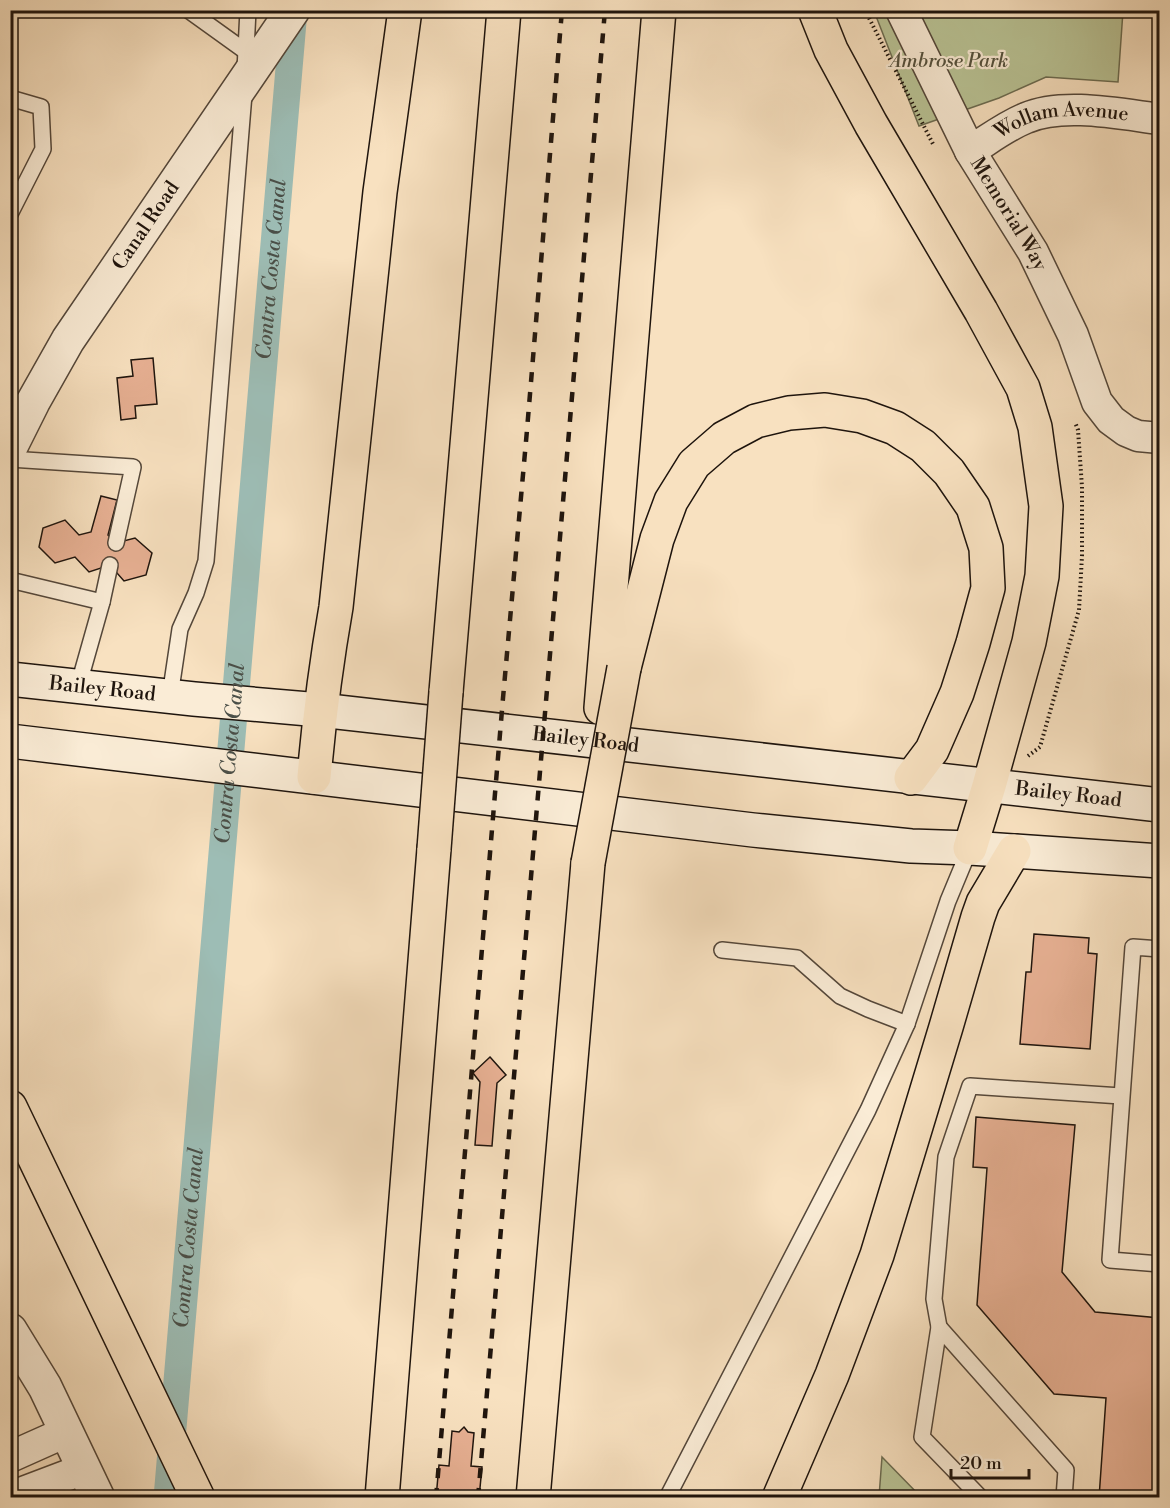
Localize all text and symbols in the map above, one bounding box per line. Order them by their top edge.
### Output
park label: Ambrose Park [888,49,1008,74]
street label: Wollam Avenue [989,97,1130,145]
street label: Memorial Way [964,152,1053,275]
street label: Canal Road [107,176,185,275]
water label: Contra Costa Canal [251,178,293,361]
water label: Contra Costa Canal [210,662,251,845]
street label: Bailey Road [47,671,158,707]
street label: Bailey Road [530,722,641,759]
street label: Bailey Road [1013,776,1124,813]
water label: Contra Costa Canal [169,1146,210,1329]
scale bar [951,1442,1029,1480]
text: 20 m [960,1452,1002,1475]

